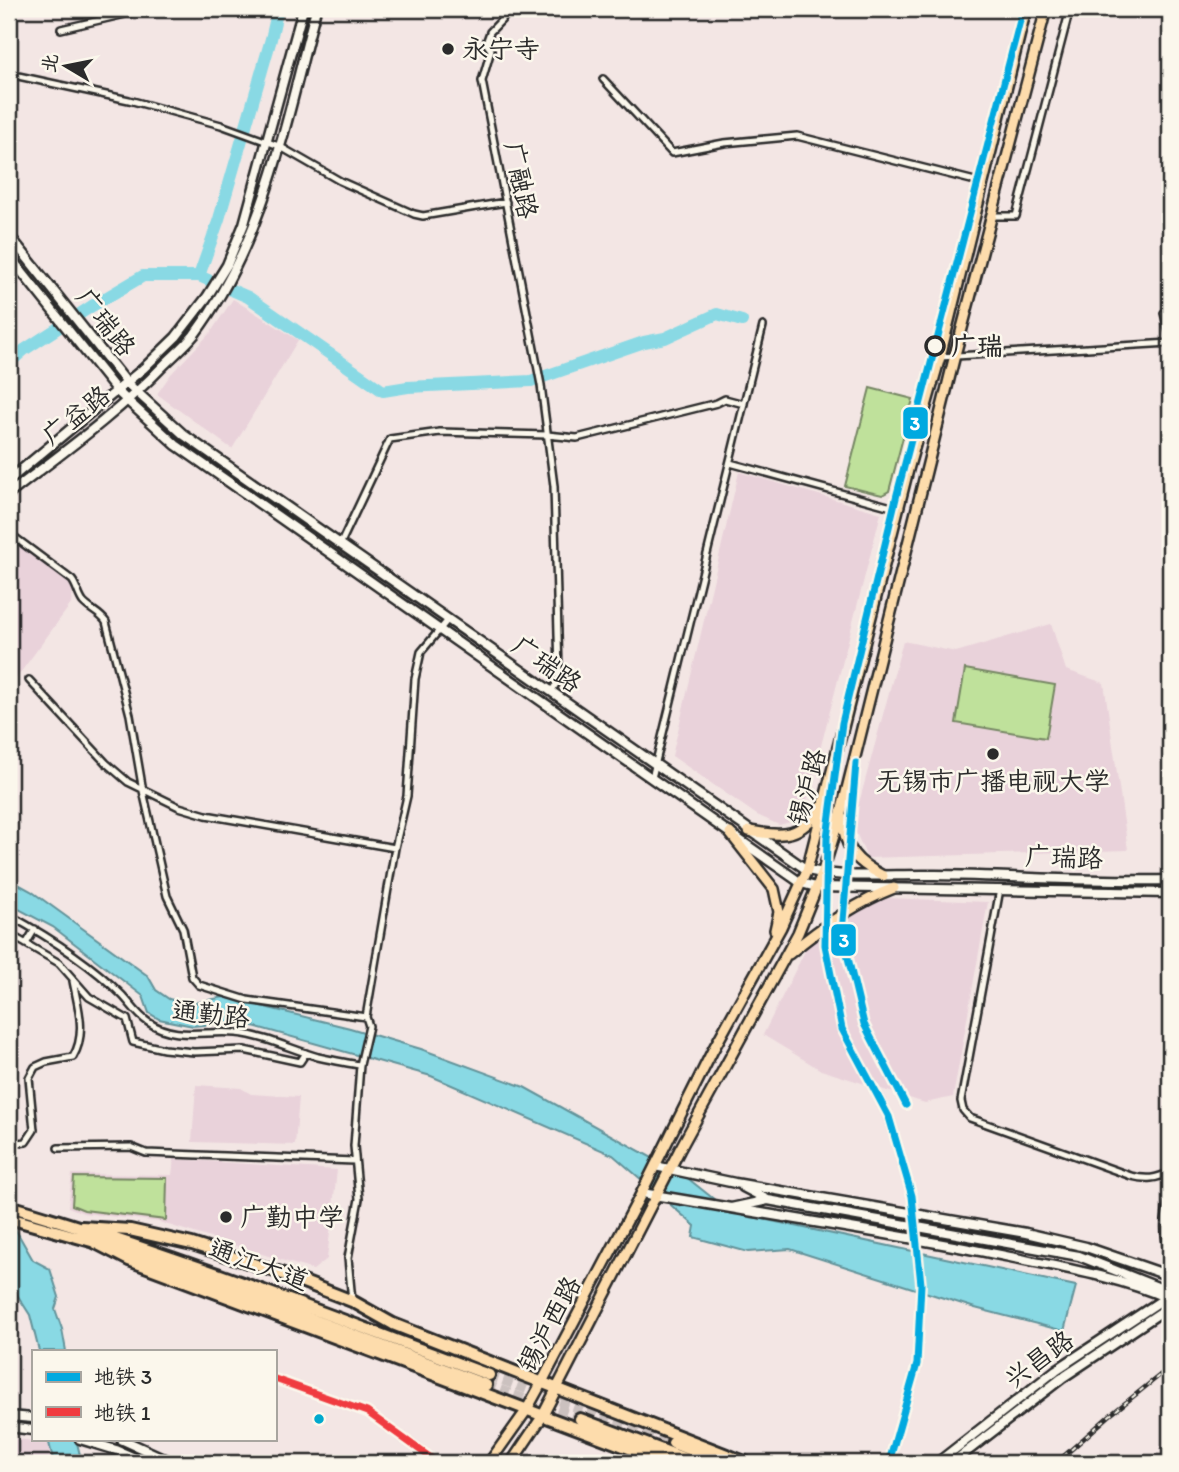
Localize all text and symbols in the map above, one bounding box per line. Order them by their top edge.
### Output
north arrow [32,32,102,102]
place label: 永宁寺 [462,33,540,65]
marker: 永宁寺 [440,41,456,57]
text: 北 [37,52,63,74]
street label: 广融路 [498,139,544,221]
street label: 广瑞路 [69,281,143,363]
place label: 广瑞 [951,330,1003,362]
marker: 广瑞 [925,336,945,356]
street label: 广益路 [35,378,117,452]
line badge: 3 [902,406,929,440]
text: 3 [910,412,920,435]
street label: 广瑞路 [506,629,588,699]
street label: 锡沪路 [781,745,833,829]
marker: 无锡市广播电视大学 [985,746,1001,762]
place label: 无锡市广播电视大学 [876,765,1110,797]
street label: 广瑞路 [1024,840,1104,874]
line badge: 3 [830,923,857,957]
text: 3 [839,929,849,952]
street label: 通勤路 [171,994,251,1034]
place label: 广勤中学 [240,1201,344,1233]
marker: 广勤中学 [218,1209,234,1225]
street label: 通江大道 [205,1231,313,1297]
street label: 锡沪西路 [510,1271,588,1377]
street label: 兴昌路 [998,1323,1080,1395]
legend [32,1350,276,1440]
text: 地铁 3 [94,1364,152,1389]
text: 地铁 1 [94,1400,151,1425]
unlabelled marker [312,1412,326,1426]

